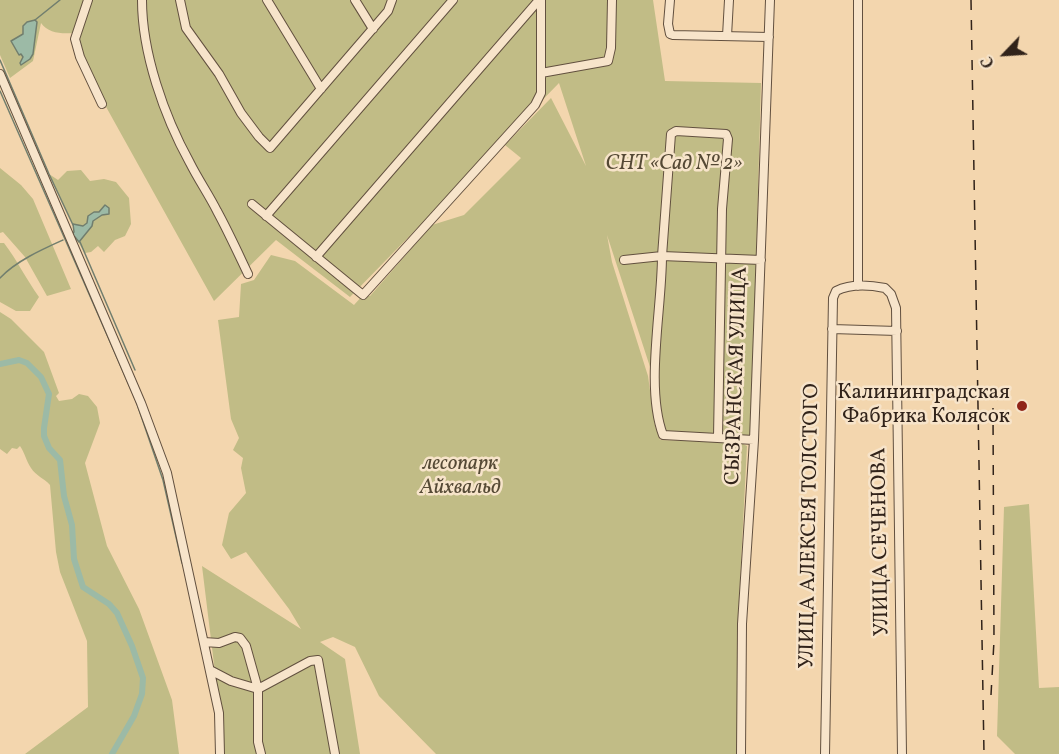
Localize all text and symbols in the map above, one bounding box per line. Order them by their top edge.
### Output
north arrow [975,24,1035,84]
text: С [977,52,1001,71]
park label: СНТ «Сад № 2» [605,152,743,178]
street label: СЫЗРАНСКАЯ УЛИЦА [722,266,754,486]
place label: Калининградская Фабрика Колясок [837,381,1010,431]
street label: УЛИЦА АЛЕКСЕЯ ТОЛСТОГО [796,383,826,669]
marker: Калининградская Фабрика Колясок [1015,399,1029,413]
street label: УЛИЦА СЕЧЕНОВА [868,447,896,637]
park label: лесопарк Айхвальд [420,452,500,502]

